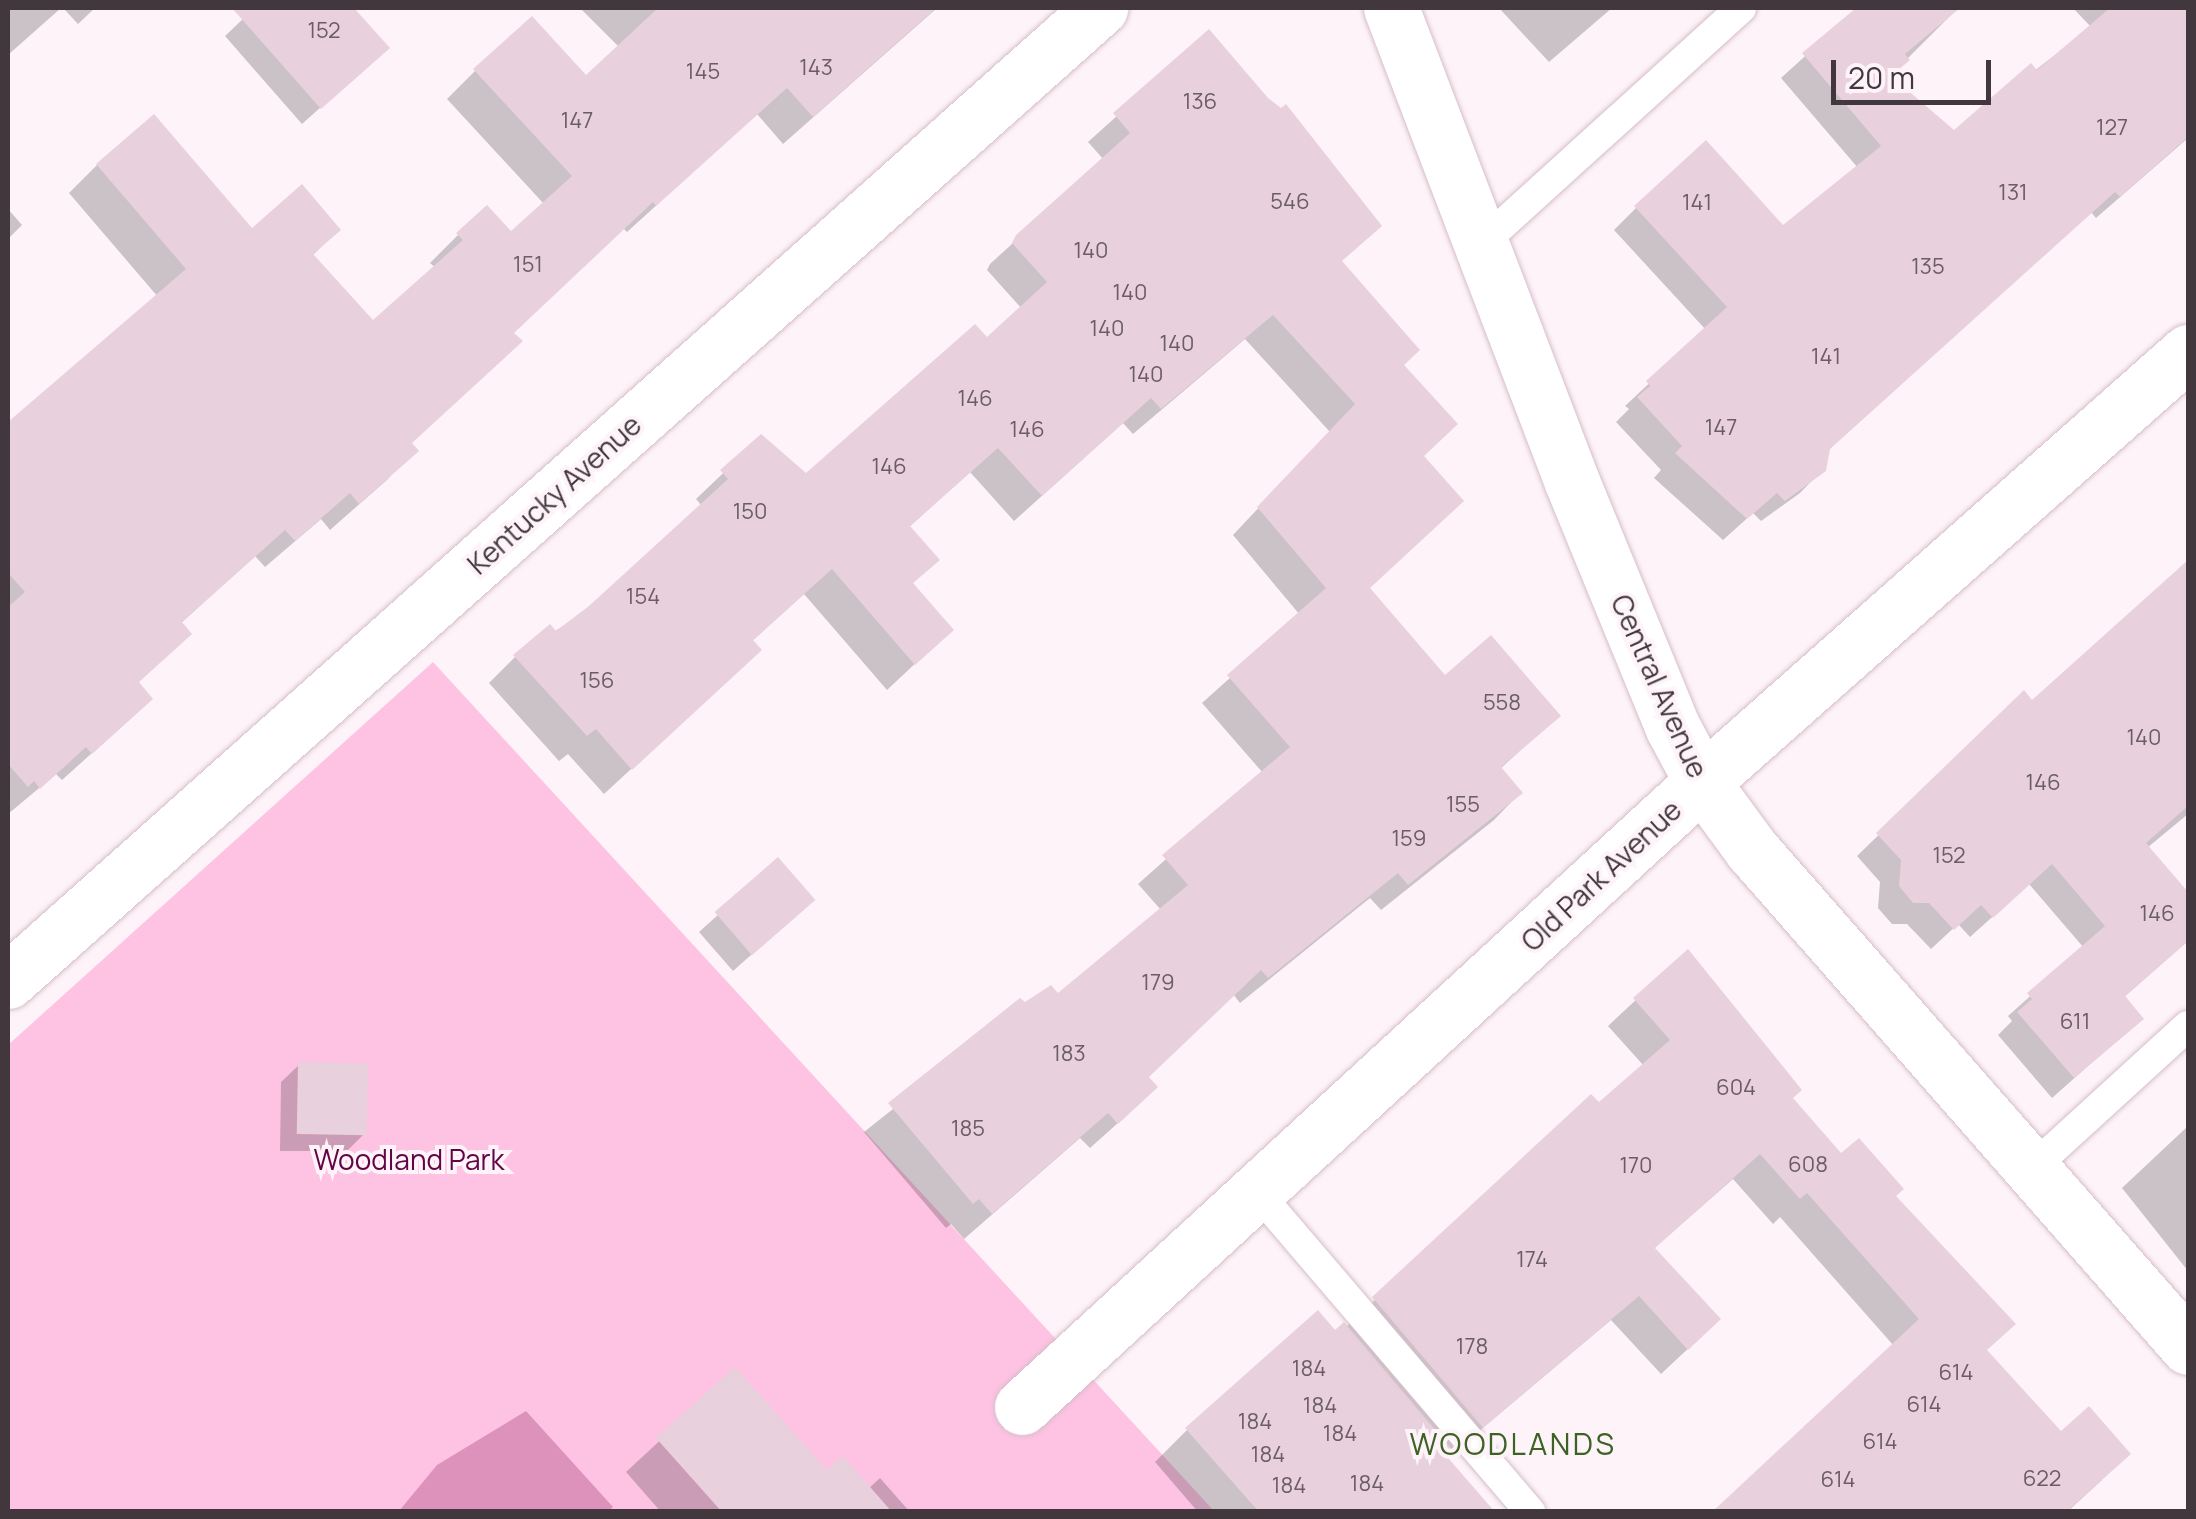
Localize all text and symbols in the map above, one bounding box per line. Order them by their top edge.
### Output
house number: 152 [307,18,341,44]
scale bar [1836,40,1996,102]
house number: 143 [799,55,833,81]
text: 20 m [1848,57,1915,98]
house number: 145 [686,59,720,85]
house number: 136 [1183,89,1217,115]
house number: 147 [561,108,593,134]
house number: 127 [2096,115,2128,141]
house number: 131 [1998,180,2028,206]
house number: 546 [1270,189,1310,215]
house number: 141 [1682,190,1712,216]
house number: 140 [1074,238,1108,264]
house number: 151 [513,252,543,278]
house number: 135 [1911,254,1945,280]
house number: 140 [1113,280,1147,306]
house number: 140 [1090,316,1124,342]
house number: 140 [1160,331,1194,357]
house number: 141 [1811,344,1841,370]
house number: 140 [1129,362,1163,388]
house number: 146 [957,386,993,412]
street label: Kentucky Avenue [460,407,648,581]
house number: 147 [1705,415,1737,441]
house number: 146 [1009,417,1045,443]
house number: 146 [871,454,907,480]
house number: 150 [733,499,767,525]
house number: 154 [626,584,660,610]
street label: Central Avenue [1605,589,1715,783]
house number: 156 [580,668,614,694]
house number: 558 [1483,690,1521,716]
house number: 140 [2127,725,2161,751]
house number: 146 [2025,770,2061,796]
house number: 155 [1446,792,1480,818]
street label: Old Park Avenue [1514,792,1688,958]
house number: 159 [1392,826,1426,852]
house number: 152 [1932,843,1966,869]
house number: 146 [2139,901,2175,927]
house number: 179 [1141,970,1175,996]
house number: 611 [2060,1009,2090,1035]
house number: 183 [1052,1041,1086,1067]
house number: 604 [1716,1075,1756,1101]
house number: 185 [951,1116,985,1142]
park label: Woodland Park [314,1142,504,1176]
house number: 608 [1788,1152,1828,1178]
house number: 170 [1619,1153,1653,1179]
house number: 174 [1516,1247,1548,1273]
house number: 178 [1456,1334,1488,1360]
house number: 184 [1292,1356,1326,1382]
house number: 614 [1939,1360,1973,1386]
house number: 614 [1907,1392,1941,1418]
house number: 184 [1303,1393,1337,1419]
house number: 184 [1238,1409,1272,1435]
house number: 184 [1323,1421,1357,1447]
district label: WOODLANDS [1409,1426,1617,1462]
house number: 614 [1863,1429,1897,1455]
house number: 184 [1251,1442,1285,1468]
house number: 622 [2023,1466,2061,1492]
house number: 614 [1821,1467,1855,1493]
house number: 184 [1350,1471,1384,1497]
house number: 184 [1272,1473,1306,1499]

